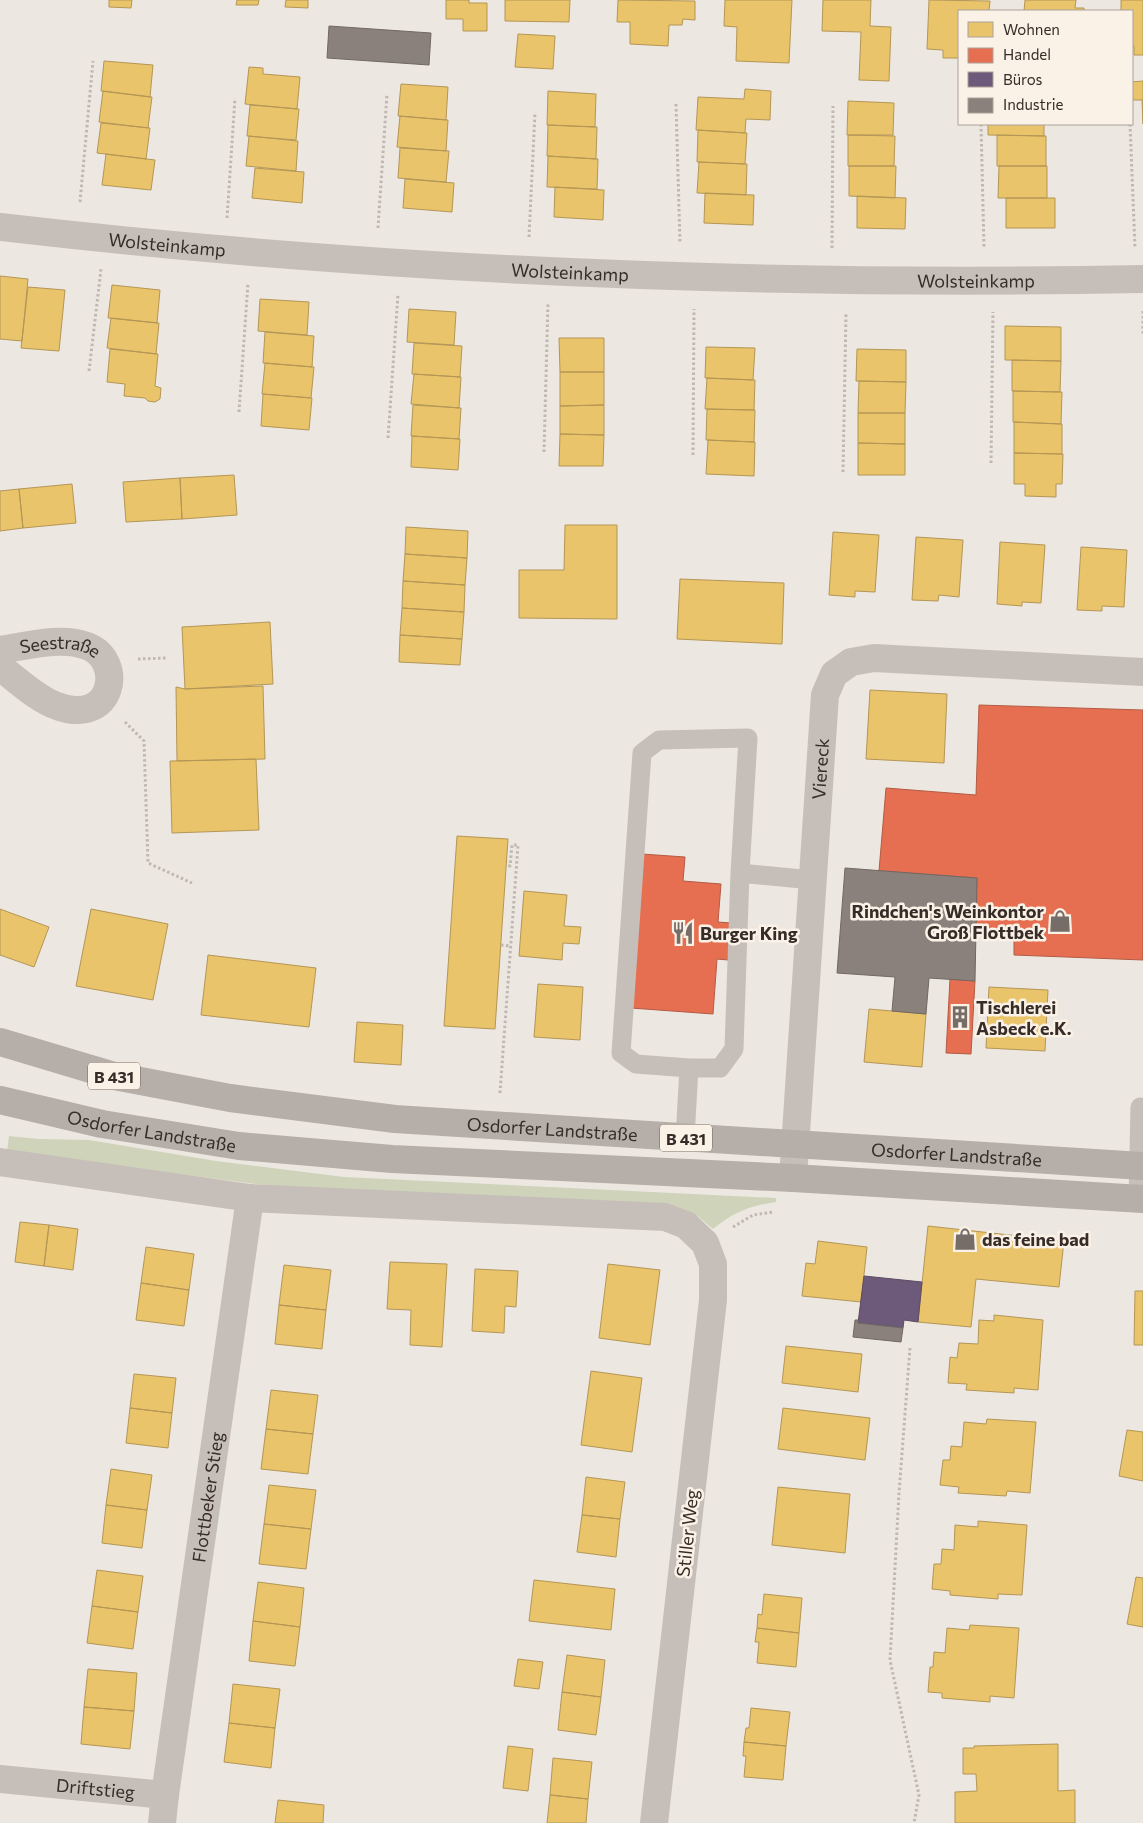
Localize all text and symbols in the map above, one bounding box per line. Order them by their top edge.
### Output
legend [958,10,1133,125]
text: Wohnen [1003,20,1060,38]
text: Handel [1003,45,1051,63]
text: Büros [1003,70,1043,88]
text: Industrie [1003,95,1064,113]
street label: Wolsteinkamp [107,228,227,261]
street label: Wolsteinkamp [511,258,629,285]
street label: Wolsteinkamp [917,269,1035,292]
street label: Seestraße [18,631,105,662]
street label: Viereck [807,737,833,800]
place label: Rindchen's Weinkontor Groß Flottbek [851,900,1045,943]
shop icon: Rindchen's Weinkontor Groß Flottbek [1047,908,1073,934]
restaurant icon: Burger King [670,920,696,946]
place label: Burger King [700,922,798,944]
place label: Tischlerei Asbeck e.K. [976,996,1072,1039]
building icon: Tischlerei Asbeck e.K. [947,1004,973,1030]
road number: B 431 [88,1062,140,1090]
street label: Osdorfer Landstraße [65,1105,238,1156]
street label: Osdorfer Landstraße [466,1113,638,1145]
road number: B 431 [660,1124,712,1152]
street label: Osdorfer Landstraße [871,1138,1043,1171]
shop icon: das feine bad [952,1226,978,1252]
place label: das feine bad [982,1228,1089,1250]
street label: Flottbeker Stieg [187,1430,228,1564]
street label: Stiller Weg [671,1488,703,1578]
street label: Driftstieg [55,1774,136,1803]

